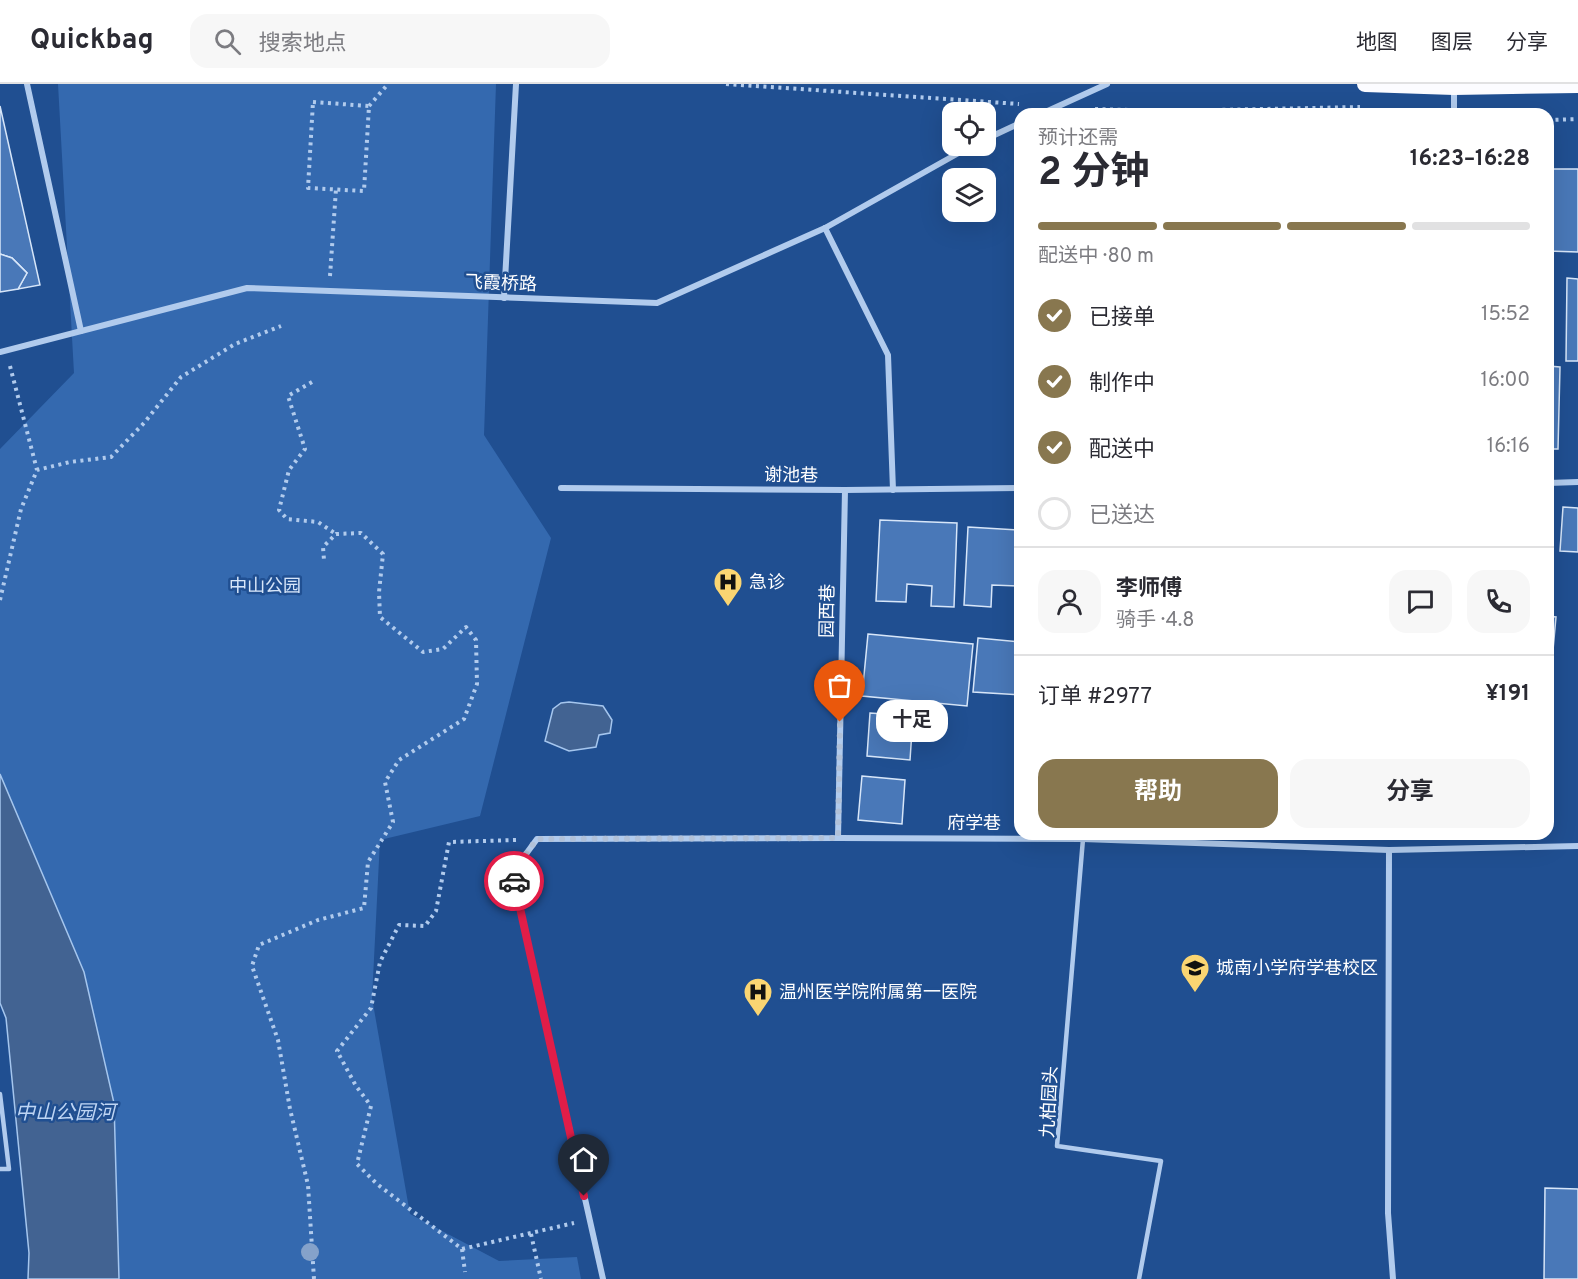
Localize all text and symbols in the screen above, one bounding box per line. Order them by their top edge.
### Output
search box [190,14,610,68]
text: Quickbag [30,23,154,59]
icon: search [211,25,244,58]
text: 地图 [1356,30,1398,57]
text: 图层 [1431,30,1473,57]
text: 分享 [1506,30,1548,57]
text: 搜索地点 [259,31,347,58]
map controls [942,102,996,222]
button: locate [942,102,996,156]
text: 预计还需 [1038,126,1118,152]
text: 16:23–16:28 [1410,146,1530,173]
text: 2 分钟 [1038,150,1150,199]
button: layers [942,168,996,222]
text: 配送中 · 80 m [1038,244,1154,270]
street label: 飞霞桥路 [465,272,537,297]
icon: check [1038,299,1071,332]
text: 15:52 [1481,302,1530,328]
text: 已接单 [1089,305,1155,332]
icon: check [1038,365,1071,398]
text: 16:00 [1481,368,1530,394]
text: 制作中 [1089,371,1155,398]
icon: check [1038,431,1071,464]
text: 16:16 [1487,434,1530,460]
text: 配送中 [1089,437,1155,464]
street label: 谢池巷 [764,465,818,488]
text: 已送达 [1089,503,1155,530]
hospital icon: 急诊 [712,566,744,608]
button: person [1038,570,1101,633]
button: chat [1389,570,1452,633]
button: phone [1467,570,1530,633]
place label: 急诊 [749,572,785,595]
park label: 中山公园 [229,576,301,599]
text: 李师傅 [1116,576,1182,603]
street label: 园西巷 [817,584,840,638]
text: 骑手 · 4.8 [1116,608,1195,634]
pin [814,660,865,722]
icon: bag [823,669,856,702]
text: ¥191 [1486,681,1530,708]
text: 订单 #2977 [1038,684,1152,711]
callout: 十足 [876,701,948,743]
text: 十足 [892,708,932,734]
button: 帮助 [1038,759,1278,828]
button: 分享 [1290,759,1530,828]
street label: 府学巷 [947,813,1001,836]
courier [484,851,544,911]
icon: car [498,865,531,898]
school or university icon: 城南小学府学巷校区 [1179,952,1211,994]
place label: 城南小学府学巷校区 [1216,958,1378,981]
hospital icon: 温州医学院附属第一医院 [742,976,774,1018]
place label: 温州医学院附属第一医院 [779,982,977,1005]
street label: 九柏园头 [1037,1066,1064,1139]
water label: 中山公园河 [15,1101,119,1127]
pin [558,1134,609,1196]
icon: home [567,1143,600,1176]

